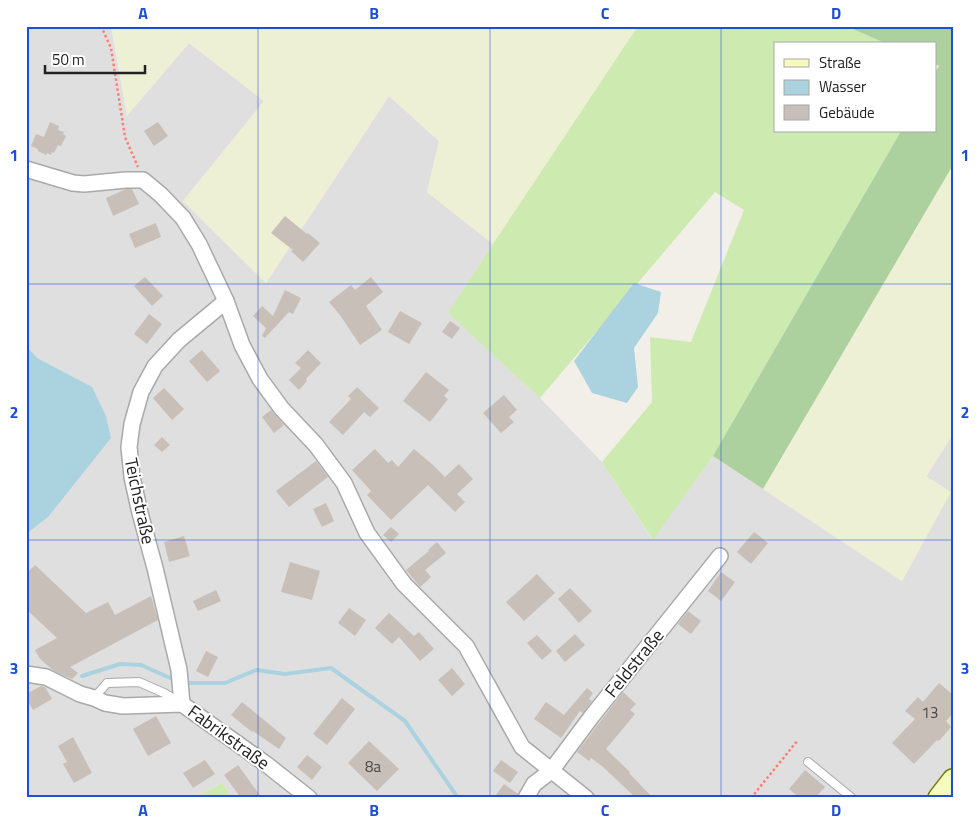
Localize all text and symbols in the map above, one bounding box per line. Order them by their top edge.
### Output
text: A [138,1,148,25]
text: B [369,1,379,25]
text: C [601,1,610,25]
text: D [831,1,841,25]
scale bar [45,42,145,74]
legend [774,42,936,132]
text: 50 m [52,48,85,71]
text: Straße [819,51,861,74]
text: Wasser [819,75,866,98]
text: Gebäude [819,101,875,124]
text: 1 [10,143,18,167]
text: 1 [961,143,969,167]
text: 2 [10,400,18,424]
text: 2 [961,400,969,424]
street label: Teichstraße [118,455,162,547]
street label: Feldstraße [598,623,670,703]
text: 3 [10,656,18,680]
text: 3 [961,656,969,680]
street label: Fabrikstraße [182,698,276,776]
house number: 13 [922,701,938,724]
house number: 8a [365,755,381,778]
text: A [138,798,148,822]
text: B [369,798,379,822]
text: C [601,798,610,822]
text: D [831,798,841,822]

